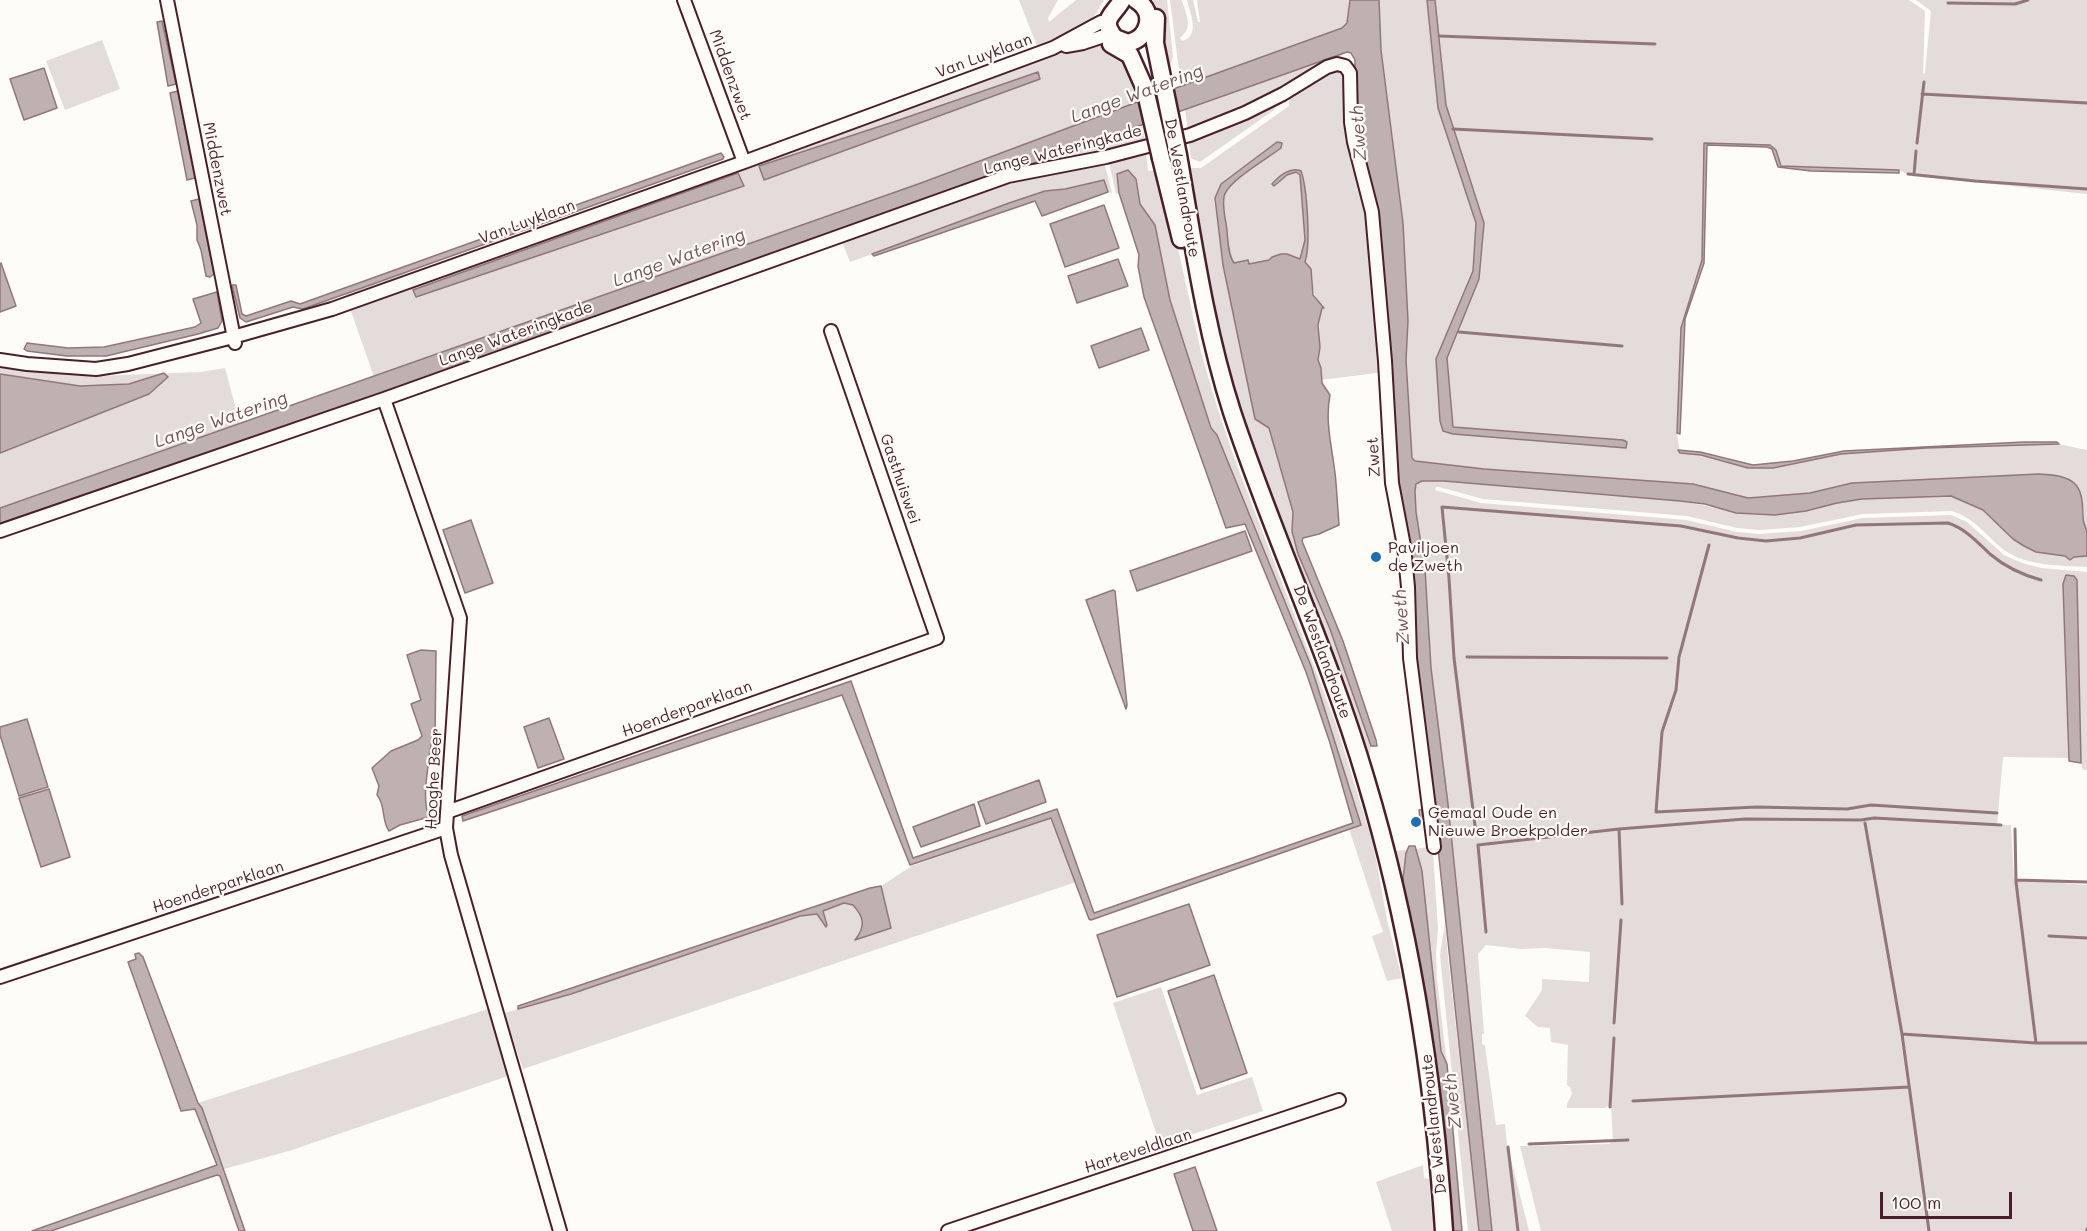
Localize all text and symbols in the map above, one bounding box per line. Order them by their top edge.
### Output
street label: Middenzwet [705,27,755,123]
street label: Van Luyklaan [933,30,1035,82]
water label: Lange Watering [1068,60,1206,128]
water label: Zweth [1346,105,1372,161]
street label: De Westlandroute [1160,117,1204,259]
street label: Middenzwet [199,121,235,217]
street label: Lange Wateringkade [982,121,1144,179]
street label: Van Luyklaan [476,196,578,248]
water label: Lange Watering [610,224,748,292]
street label: Lange Wateringkade [437,297,595,371]
water label: Lange Watering [152,387,290,453]
street label: Gasthuiswei [876,431,924,527]
street label: Zwet [1363,436,1385,478]
place label: Paviljoen de Zweth [1388,538,1462,576]
marker: Paviljoen de Zweth [1369,550,1383,564]
street label: De Westlandroute [1289,582,1355,722]
water label: Zweth [1389,589,1415,645]
street label: Hoenderparklaan [619,677,755,741]
street label: Hooghe Beer [422,728,446,830]
place label: Gemaal Oude en Nieuwe Broekpolder [1428,803,1588,841]
marker: Gemaal Oude en Nieuwe Broekpolder [1409,815,1423,829]
street label: Hoenderparklaan [150,857,286,917]
street label: De Westlandroute [1417,1053,1451,1195]
water label: Zweth [1439,1072,1467,1130]
street label: Harteveldlaan [1082,1125,1194,1177]
scale bar [1883,1180,2015,1218]
text: 100 m [1891,1190,1941,1214]

